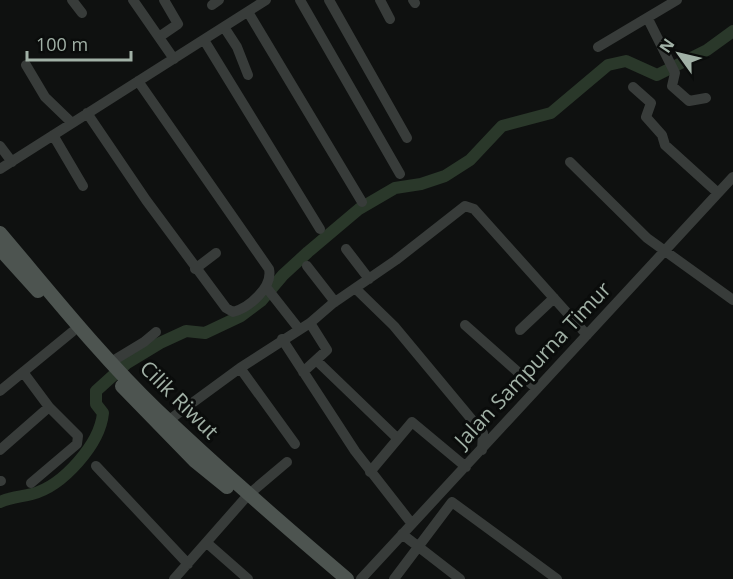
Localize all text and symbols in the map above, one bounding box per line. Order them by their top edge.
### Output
scale bar [27,24,130,62]
north arrow [649,24,709,84]
text: 100 m [36,32,88,56]
text: N [654,34,679,57]
street label: Jalan Sampurna Timur [447,275,617,455]
street label: Cilik Riwut [134,354,225,445]

